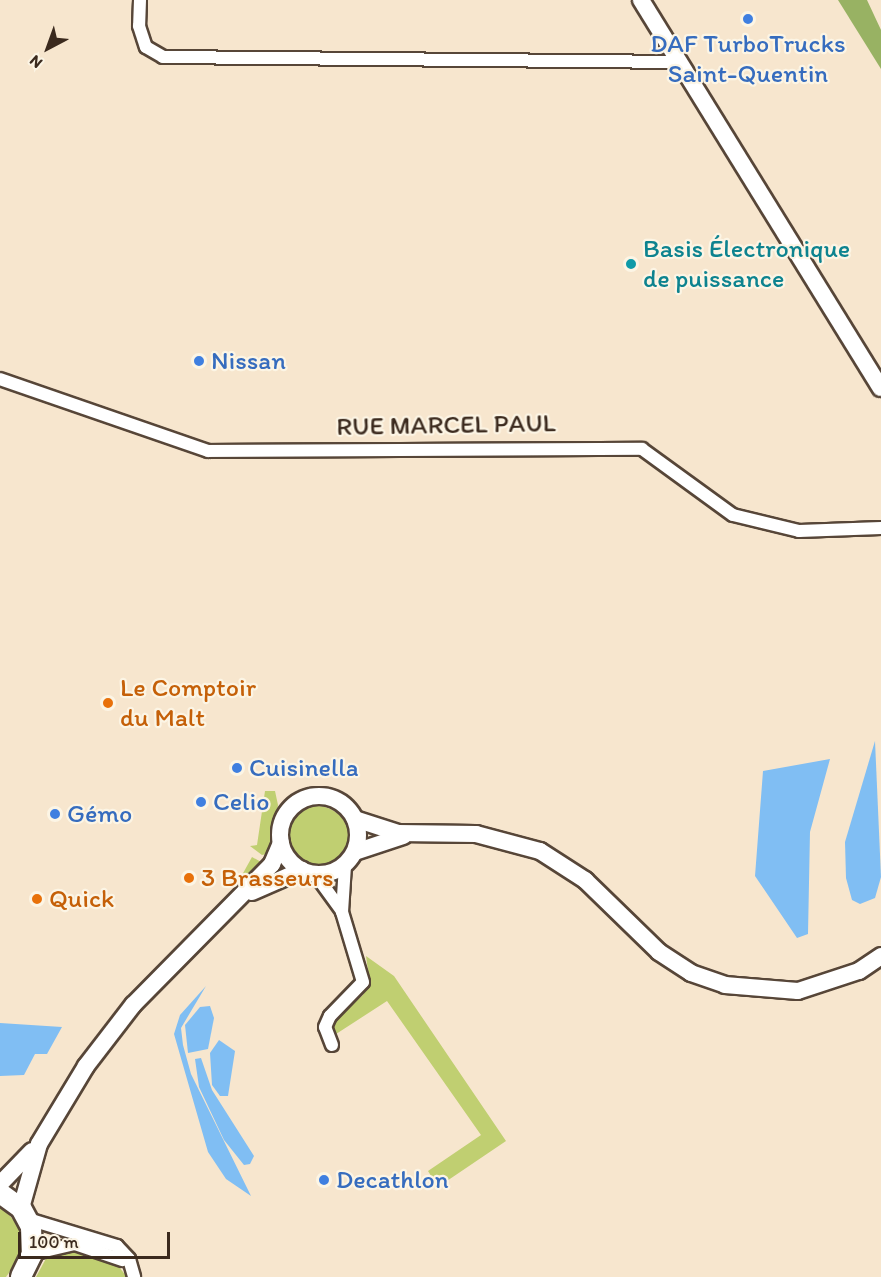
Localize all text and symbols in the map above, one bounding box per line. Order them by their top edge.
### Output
marker: DAF TurboTrucks Saint-Quentin [741,12,755,26]
north arrow [18,18,78,78]
place label: DAF TurboTrucks Saint-Quentin [651,28,845,89]
text: N [26,51,46,73]
place label: Basis Électronique de puissance [643,233,849,294]
marker: Basis Électronique de puissance [624,257,638,271]
place label: Nissan [211,345,286,377]
marker: Nissan [192,354,206,368]
street label: RUE MARCEL PAUL [337,408,555,442]
place label: Le Comptoir du Malt [120,672,256,734]
marker: Le Comptoir du Malt [101,696,115,710]
place label: Cuisinella [249,752,358,784]
marker: Cuisinella [230,761,244,775]
place label: Celio [213,786,269,818]
marker: Celio [194,795,208,809]
place label: Gémo [67,798,132,830]
marker: Gémo [48,807,62,821]
place label: 3 Brasseurs [201,862,334,894]
marker: 3 Brasseurs [182,871,196,885]
place label: Quick [49,883,114,915]
marker: Quick [30,892,44,906]
place label: Decathlon [336,1164,449,1196]
marker: Decathlon [317,1173,331,1187]
scale bar [21,1220,172,1258]
text: 100 m [29,1231,79,1253]

